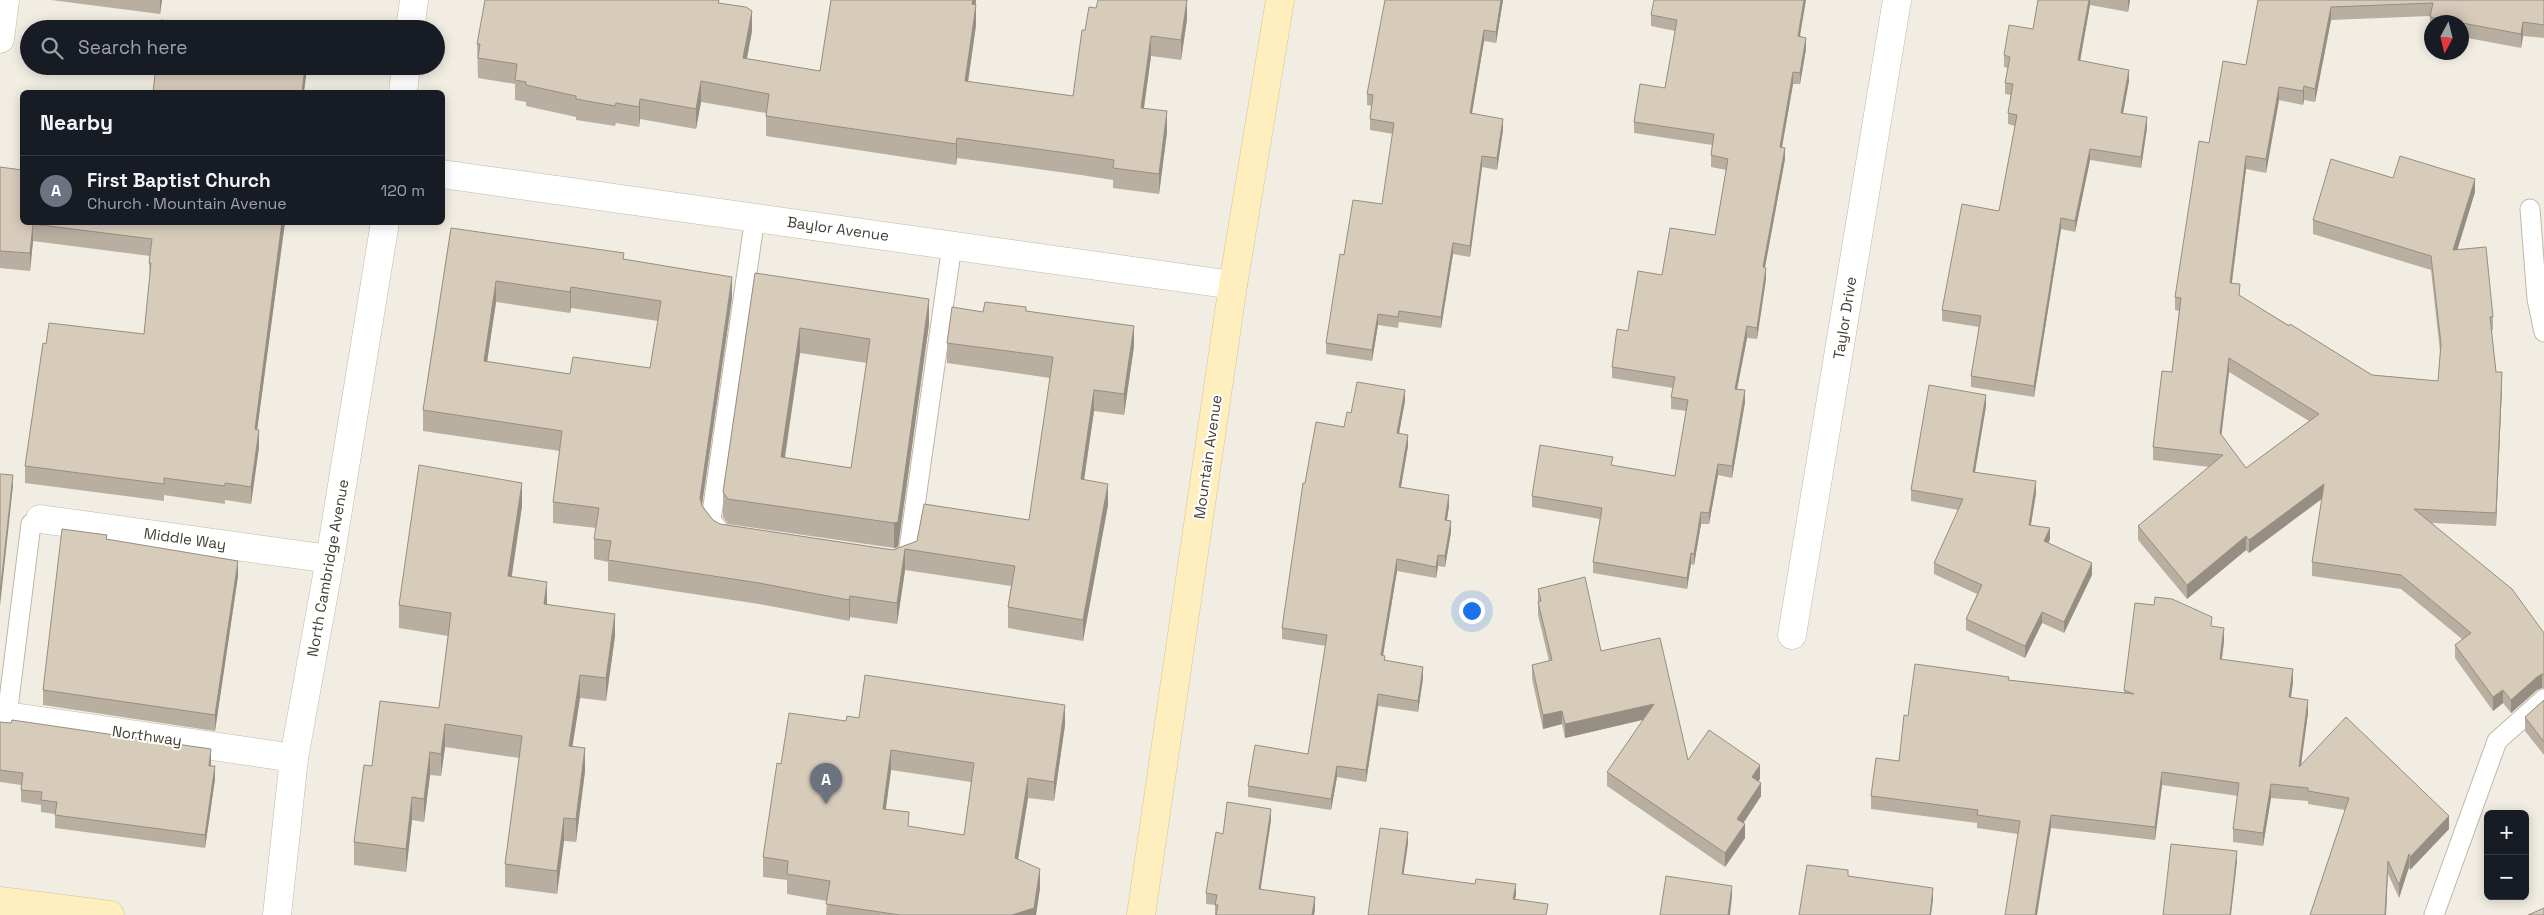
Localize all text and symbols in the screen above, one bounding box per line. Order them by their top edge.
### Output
north arrow [2424,15,2469,60]
search box [20,20,445,75]
icon: search [38,34,66,62]
text: Search here [78,35,188,60]
text: Nearby [40,109,113,136]
text: First Baptist Church [87,168,271,193]
text: A [51,180,61,201]
text: 120 m [381,180,425,201]
text: Church · Mountain Avenue [87,193,287,214]
street label: Baylor Avenue [786,212,890,245]
street label: Taylor Drive [1829,275,1860,361]
street label: Mountain Avenue [1189,393,1226,520]
street label: North Cambridge Avenue [303,478,352,658]
street label: Middle Way [143,523,227,554]
your location [1459,598,1485,624]
street label: Northway [111,721,183,750]
pin: A [810,763,842,804]
map controls [2484,810,2529,900]
button: + [2484,810,2529,855]
button: − [2484,855,2529,900]

